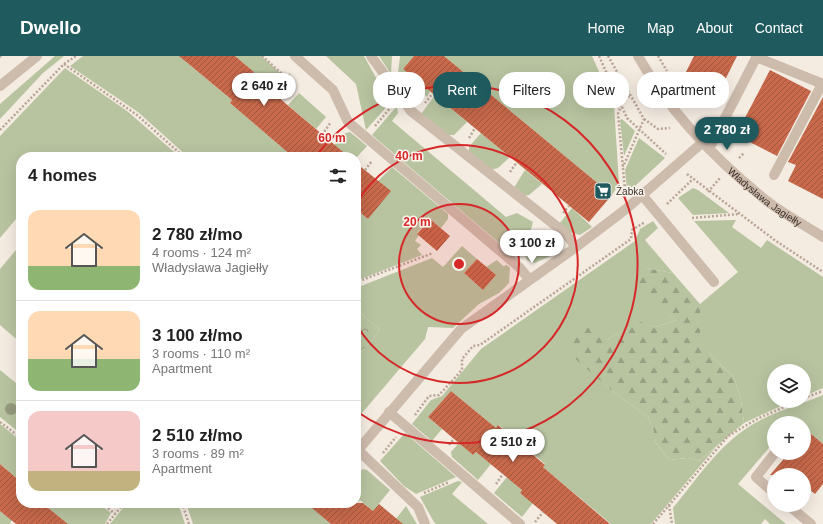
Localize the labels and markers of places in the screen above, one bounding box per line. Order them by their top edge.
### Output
pin: 2 640 zł [223,73,305,107]
pin: 2 780 zł [686,117,768,151]
supermarket icon: Żabka [593,181,613,201]
place label: Żabka [616,185,644,197]
pin: 3 100 zł [491,230,573,264]
centre of rings [452,257,466,271]
pin: 2 510 zł [472,429,554,463]

